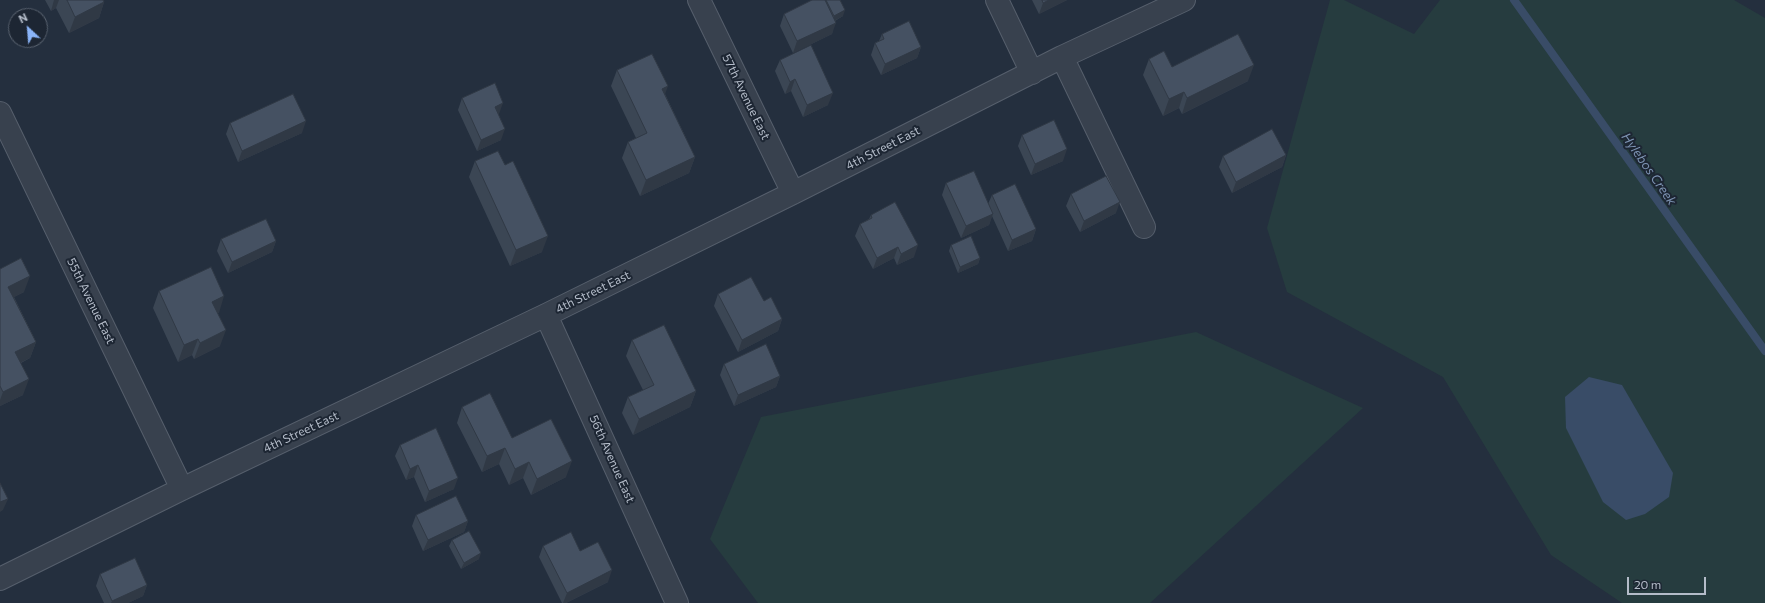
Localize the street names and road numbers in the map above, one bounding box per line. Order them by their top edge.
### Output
street label: 57th Avenue East [719,52,773,142]
street label: 4th Street East [844,123,922,173]
street label: 55th Avenue East [64,256,118,346]
street label: 4th Street East [553,268,633,316]
street label: 4th Street East [261,408,341,456]
street label: 56th Avenue East [586,413,638,505]

